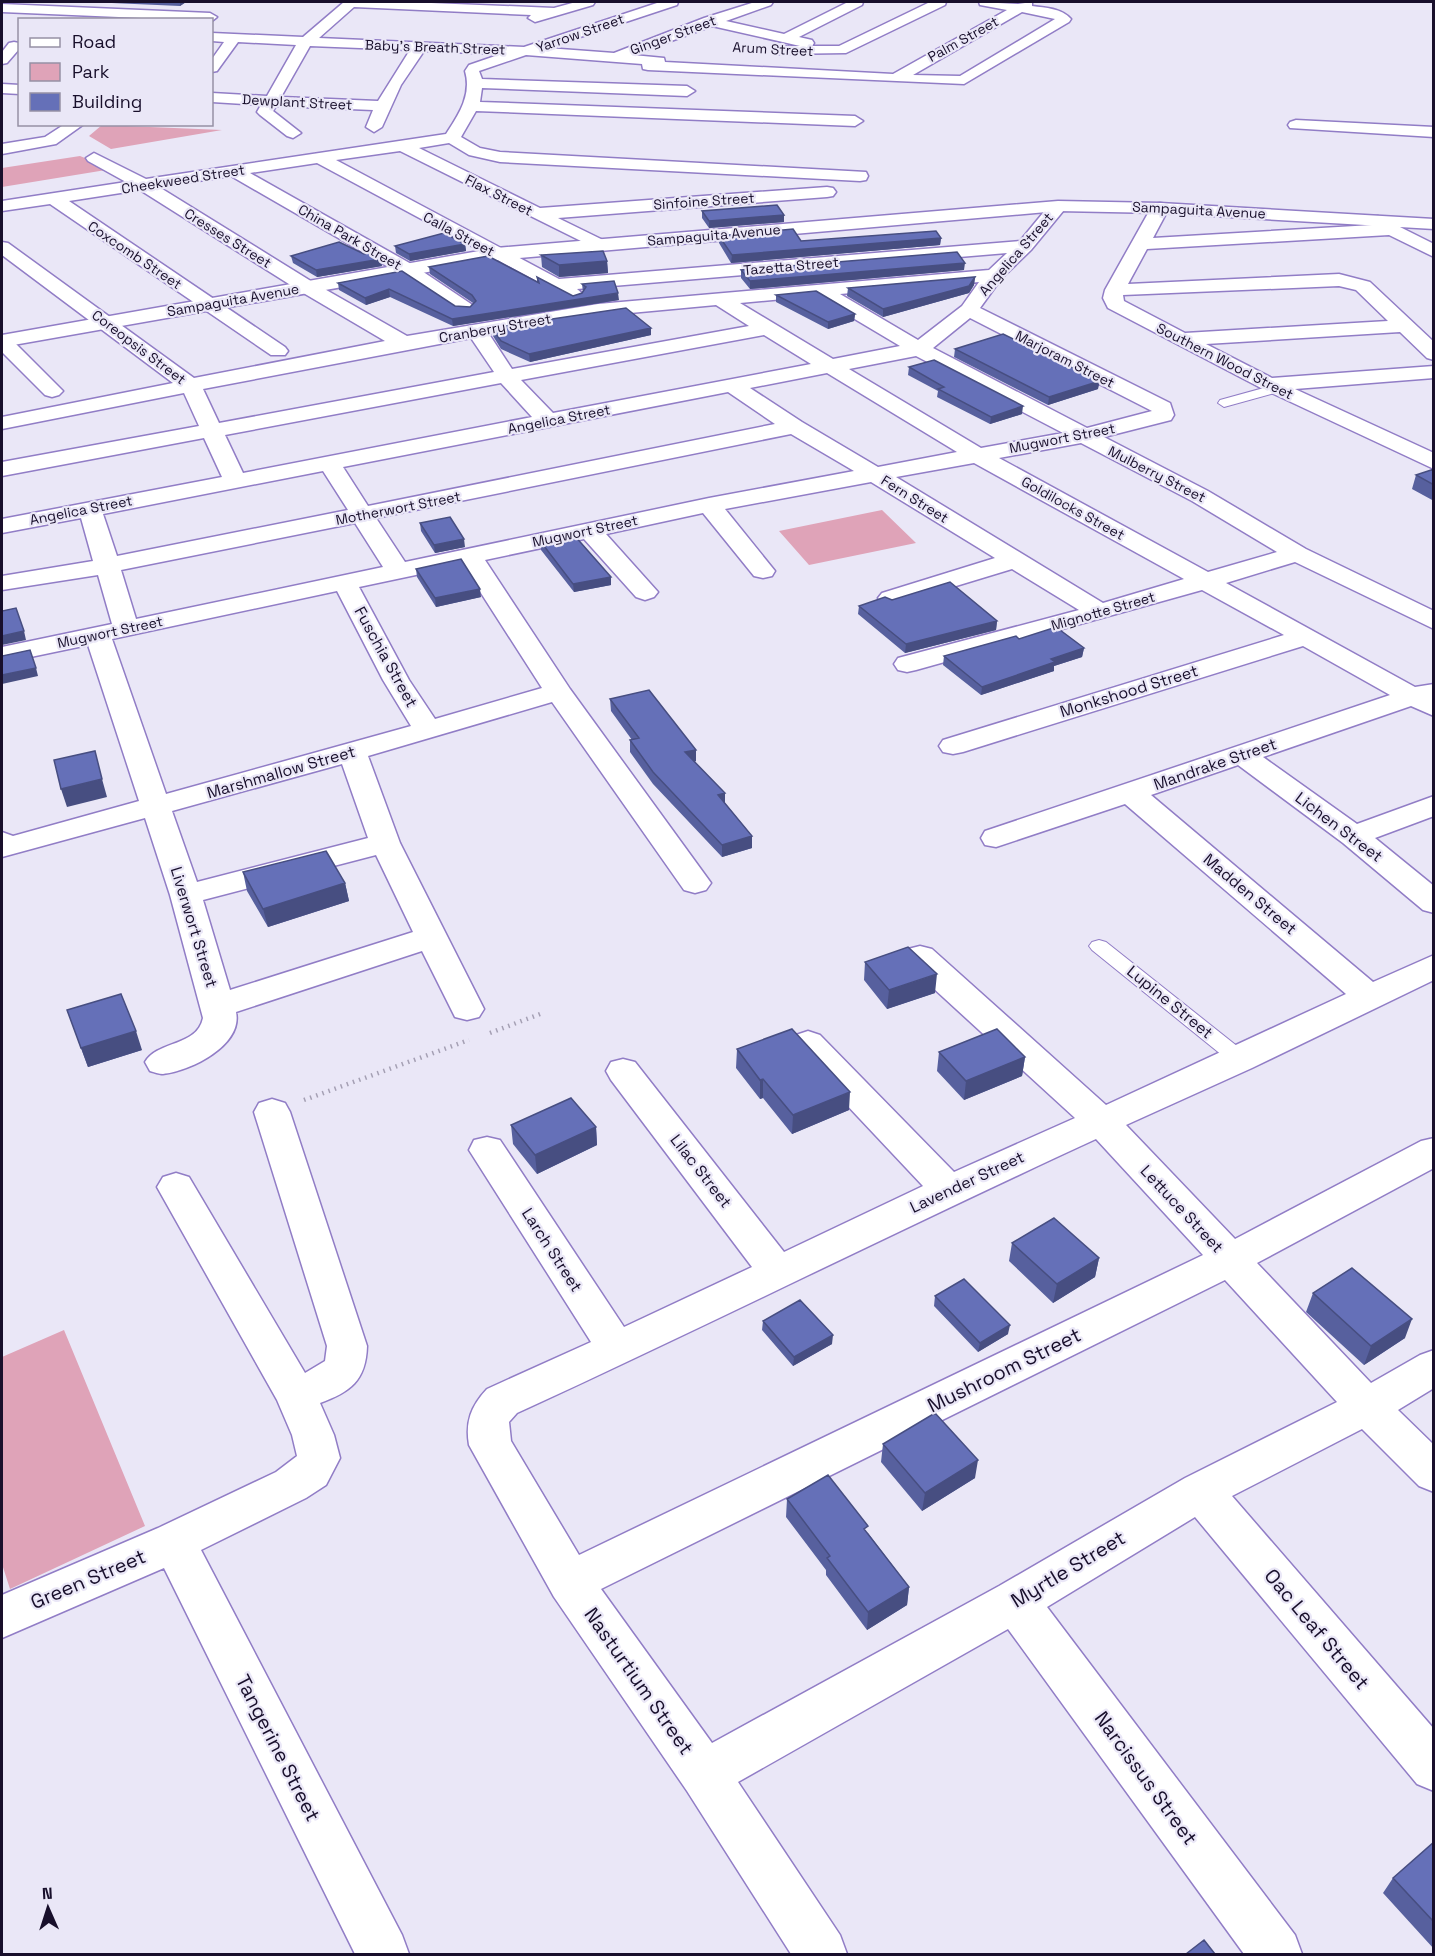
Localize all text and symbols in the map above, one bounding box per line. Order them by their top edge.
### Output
street label: Yarrow Street [534,10,626,56]
street label: Ginger Street [628,11,718,59]
street label: Palm Street [924,12,1002,66]
legend [18,18,213,126]
text: Road [72,30,116,53]
street label: Baby's Breath Street [364,36,506,58]
street label: Arum Street [732,38,814,60]
text: Park [72,60,110,83]
text: Building [72,90,142,113]
street label: Dewplant Street [241,90,353,114]
street label: Cheekweed Street [120,160,246,198]
street label: Flax Street [462,170,536,220]
street label: Sinfoine Street [653,188,755,214]
street label: Sampaguita Avenue [1132,198,1266,222]
street label: China Park Street [295,200,405,274]
street label: Cresses Street [181,204,275,272]
street label: Calla Street [420,208,498,260]
street label: Angelica Street [975,209,1057,299]
street label: Coxcomb Street [85,217,185,293]
street label: Sampaguita Avenue [647,220,781,250]
street label: Tazetta Street [743,253,839,279]
street label: Sampaguita Avenue [166,280,300,320]
street label: Coreopsis Street [88,306,190,388]
street label: Cranberry Street [438,309,552,347]
street label: Southern Wood Street [1154,319,1296,403]
street label: Marjoram Street [1012,326,1118,392]
street label: Angelica Street [506,400,612,438]
street label: Mugwort Street [1008,419,1116,457]
street label: Mulberry Street [1105,442,1209,506]
street label: Fern Street [878,471,952,527]
street label: Goldilocks Street [1018,472,1128,544]
street label: Motherwort Street [334,487,462,529]
street label: Angelica Street [28,491,134,529]
street label: Mugwort Street [531,511,639,551]
street label: Mignotte Street [1049,588,1157,634]
street label: Fuschia Street [350,603,422,711]
street label: Mugwort Street [56,612,164,652]
street label: Monkshood Street [1057,660,1201,722]
street label: Mandrake Street [1151,733,1279,795]
street label: Marshmallow Street [204,741,358,803]
street label: Lichen Street [1291,787,1387,867]
street label: Madden Street [1199,849,1301,939]
street label: Liverwort Street [166,864,222,990]
street label: Lupine Street [1123,961,1217,1043]
street label: Lilac Street [666,1130,736,1212]
street label: Lavender Street [906,1146,1028,1218]
street label: Lettuce Street [1136,1161,1228,1257]
street label: Larch Street [517,1204,587,1296]
street label: Mushroom Street [923,1322,1085,1418]
street label: Myrtle Street [1006,1525,1130,1613]
street label: Green Street [27,1543,149,1615]
street label: Oac Leaf Street [1259,1563,1375,1695]
street label: Nasturtium Street [579,1602,699,1760]
street label: Tangerine Street [230,1670,326,1826]
street label: Narcissus Street [1089,1706,1203,1850]
north arrow [18,1878,78,1938]
text: N [41,1883,53,1904]

